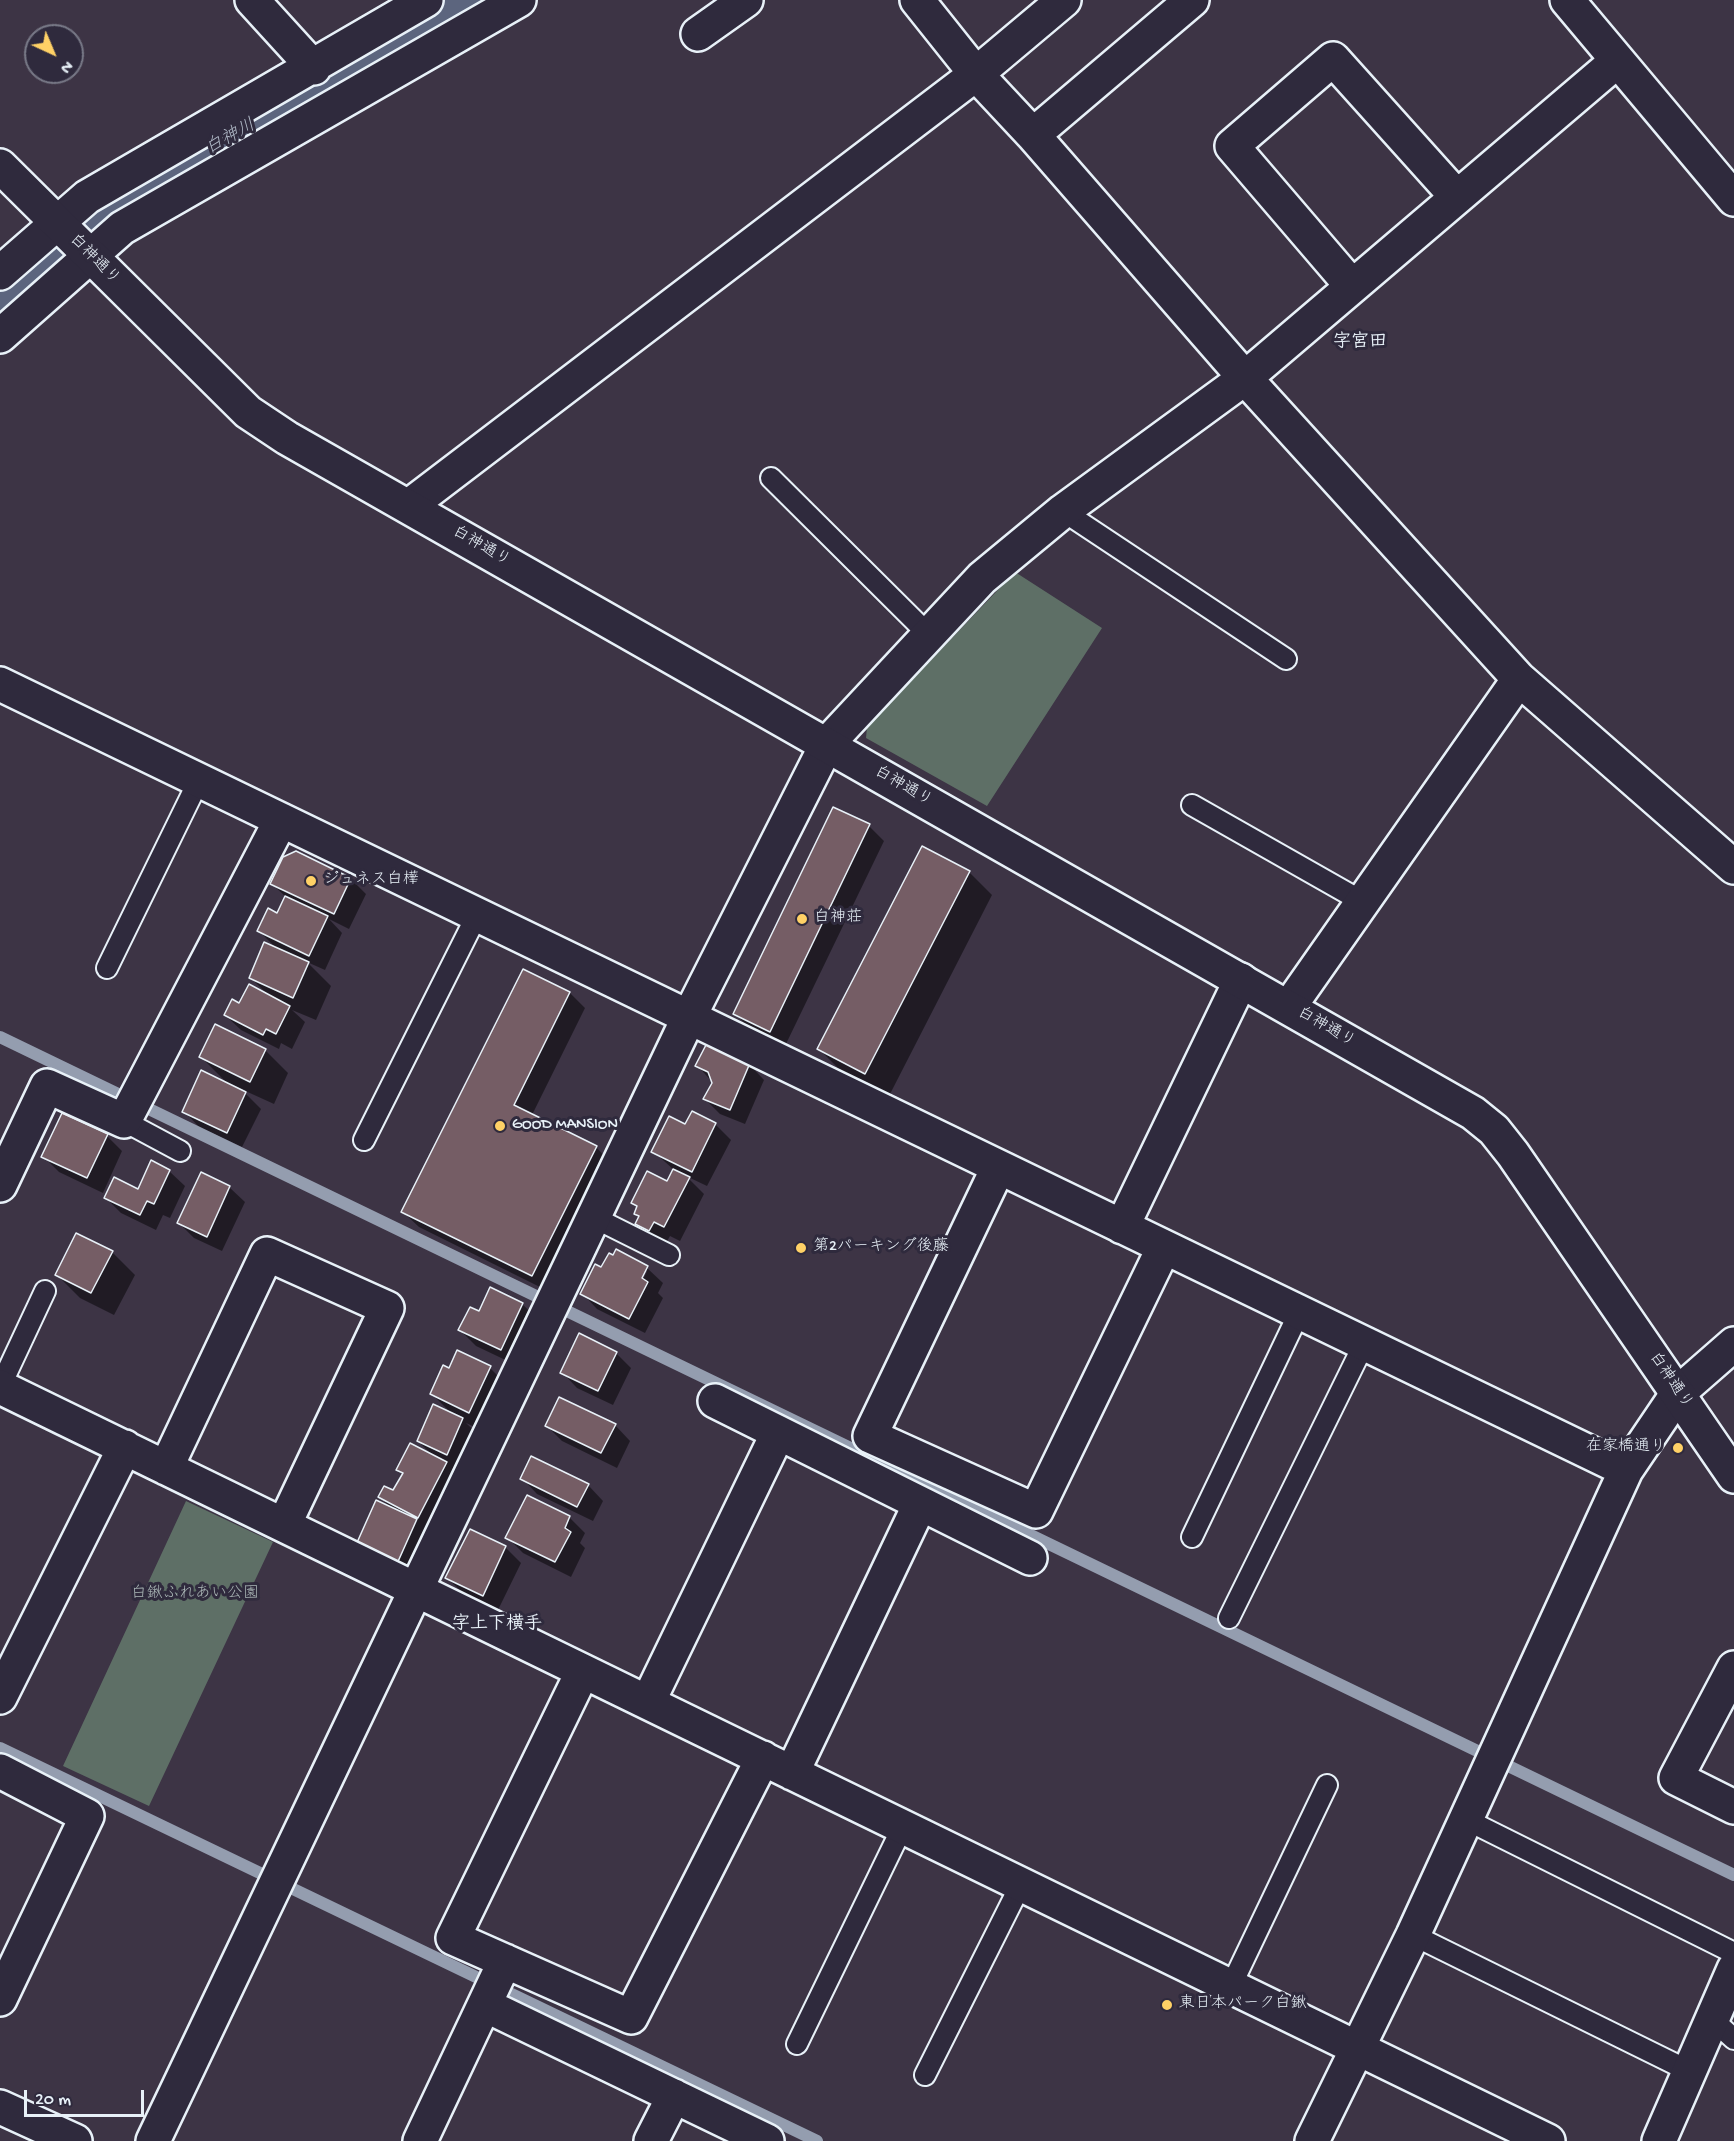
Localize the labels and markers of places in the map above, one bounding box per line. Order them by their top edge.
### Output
place label: ジュネス白樺 [323,871,419,891]
marker: ジュネス白樺 [304,874,318,888]
place label: 白神荘 [814,909,862,929]
marker: 白神荘 [795,912,809,926]
place label: GOOD MANSION [512,1116,618,1136]
marker: GOOD MANSION [493,1119,507,1133]
place label: 第2パーキング後藤 [813,1238,949,1258]
marker: 第2パーキング後藤 [794,1241,808,1255]
place label: 在家橋通り [1586,1438,1666,1458]
marker: 在家橋通り [1671,1441,1685,1455]
place label: 東日本パーク白鍬 [1179,1995,1307,2015]
marker: 東日本パーク白鍬 [1160,1998,1174,2012]

